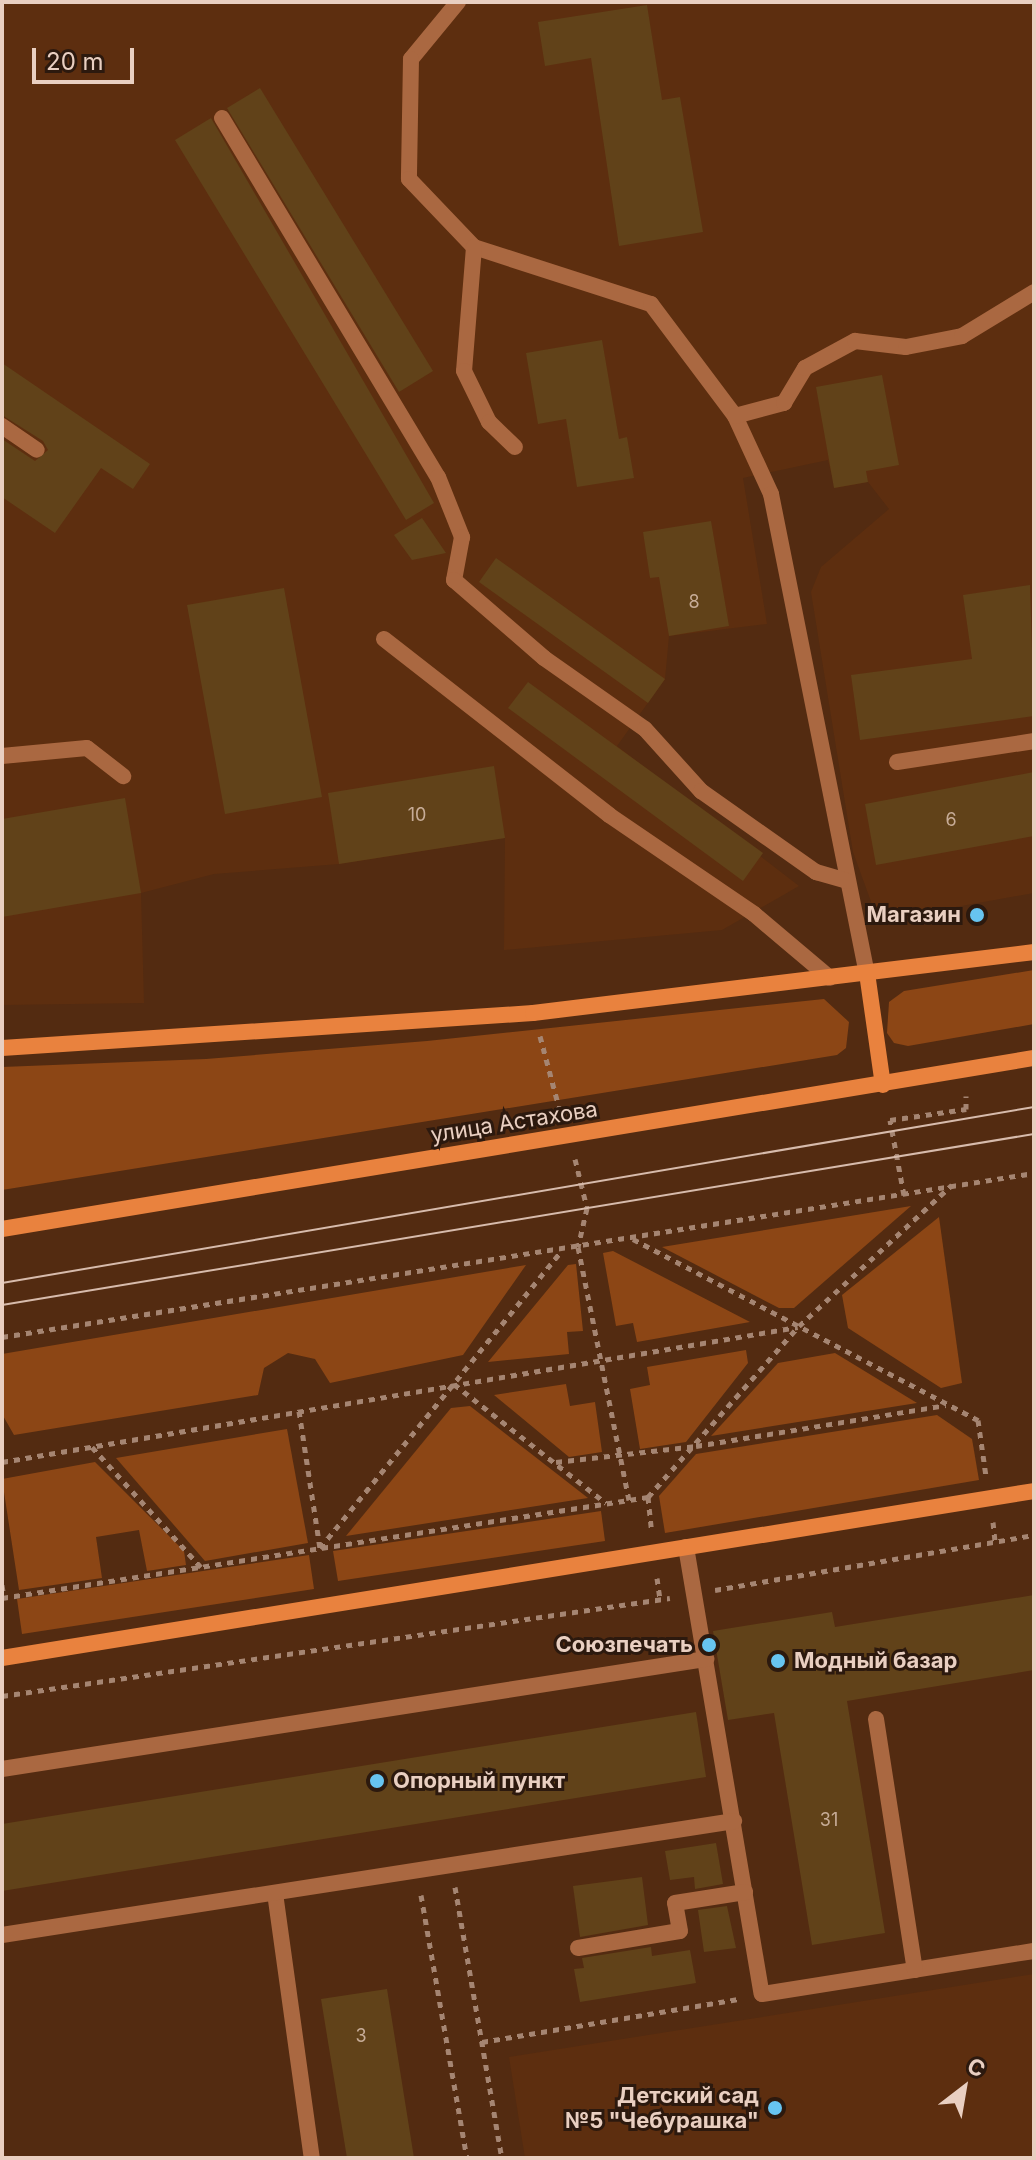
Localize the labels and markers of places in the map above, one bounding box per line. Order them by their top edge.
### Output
place label: Магазин [866,902,961,928]
marker: Магазин [968,906,986,924]
place label: Союзпечать [556,1632,693,1658]
marker: Союзпечать [700,1636,718,1654]
place label: Модный базар [794,1648,957,1674]
marker: Модный базар [769,1652,787,1670]
place label: Опорный пункт [393,1768,565,1794]
marker: Опорный пункт [368,1772,386,1790]
place label: Детский сад №5 "Чебурашка" [565,2082,759,2134]
marker: Детский сад №5 "Чебурашка" [766,2099,784,2117]

